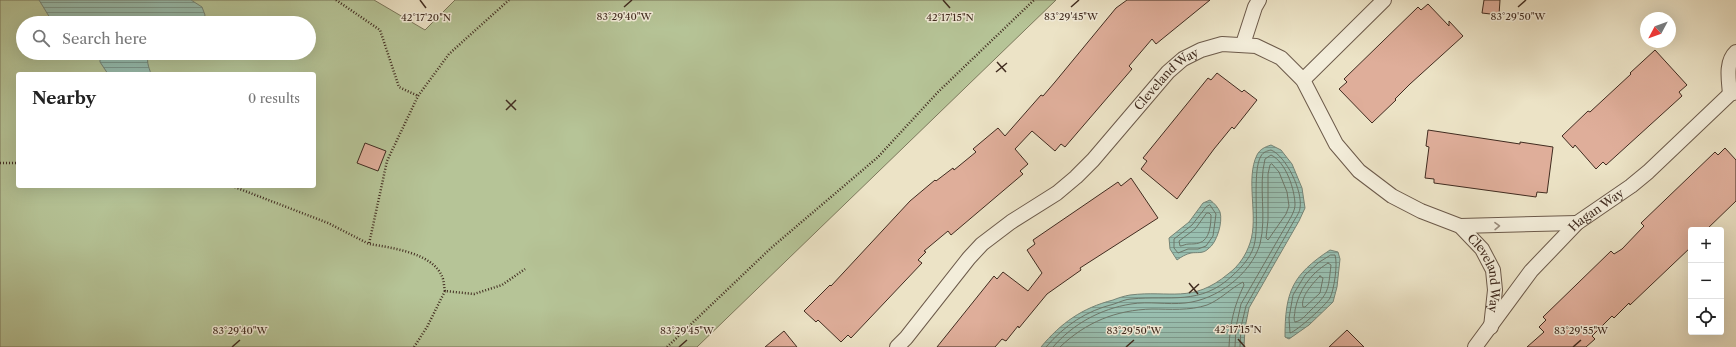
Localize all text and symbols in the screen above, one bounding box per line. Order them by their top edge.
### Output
text: 83°29'40"W [597,10,652,23]
text: 83°29'45"W [1044,10,1099,23]
text: 83°29'50"W [1491,10,1547,23]
text: 42°17'20"N [401,11,451,24]
text: 42°17'15"N [926,11,974,24]
north arrow [1640,12,1676,48]
search box [16,16,316,60]
icon: search [30,27,52,49]
text: Search here [62,29,147,48]
street label: Cleveland Way [1131,44,1201,113]
text: Nearby [32,88,96,108]
text: 0 results [248,90,300,106]
street label: Hagan Way [1565,185,1627,234]
one-way arrow [1494,222,1500,230]
map controls [1688,227,1724,335]
button: + [1688,227,1724,263]
street label: Cleveland Way [1464,230,1503,314]
button: − [1688,263,1724,299]
button: locate [1688,299,1724,335]
text: 42°17'15"N [1214,323,1262,336]
text: 83°29'40"W [213,324,268,337]
text: 83°29'45"W [660,324,715,337]
text: 83°29'50"W [1107,324,1163,337]
text: 83°29'55"W [1554,324,1609,337]

